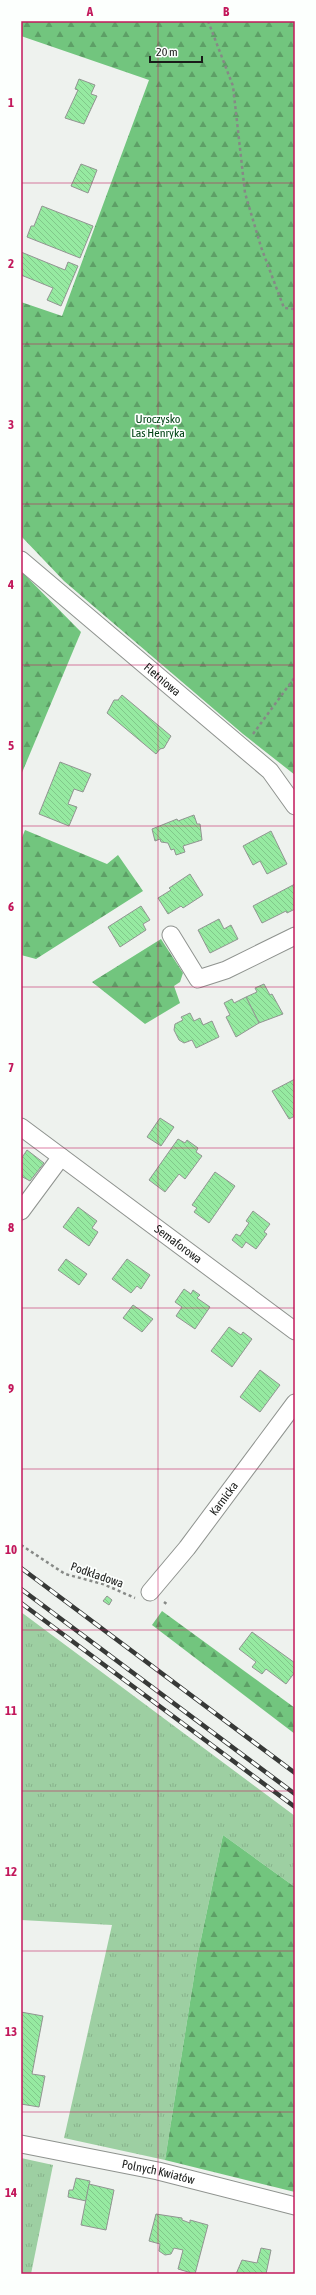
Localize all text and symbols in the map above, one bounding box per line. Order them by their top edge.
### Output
text: A [86,4,94,19]
text: B [223,4,230,19]
scale bar [150,38,202,64]
text: 20 m [156,45,178,59]
text: 1 [8,95,14,110]
text: 2 [8,256,14,271]
park label: Uroczysko Las Henryka [131,412,185,440]
text: 3 [8,417,14,432]
text: 4 [7,577,14,592]
street label: Fletniowa [141,660,183,699]
text: 5 [8,738,14,753]
text: 6 [8,899,14,914]
text: 7 [8,1060,14,1075]
text: 8 [8,1220,14,1235]
street label: Semaforowa [152,1222,205,1266]
text: 9 [8,1381,14,1396]
street label: Karnicka [207,1479,241,1518]
text: 10 [5,1542,17,1557]
street label: Podkładowa [69,1559,125,1591]
text: 11 [5,1703,17,1718]
text: 12 [5,1864,17,1879]
text: 13 [5,2024,17,2039]
street label: Polnych Kwiatów [121,2157,196,2187]
text: 14 [5,2185,17,2200]

